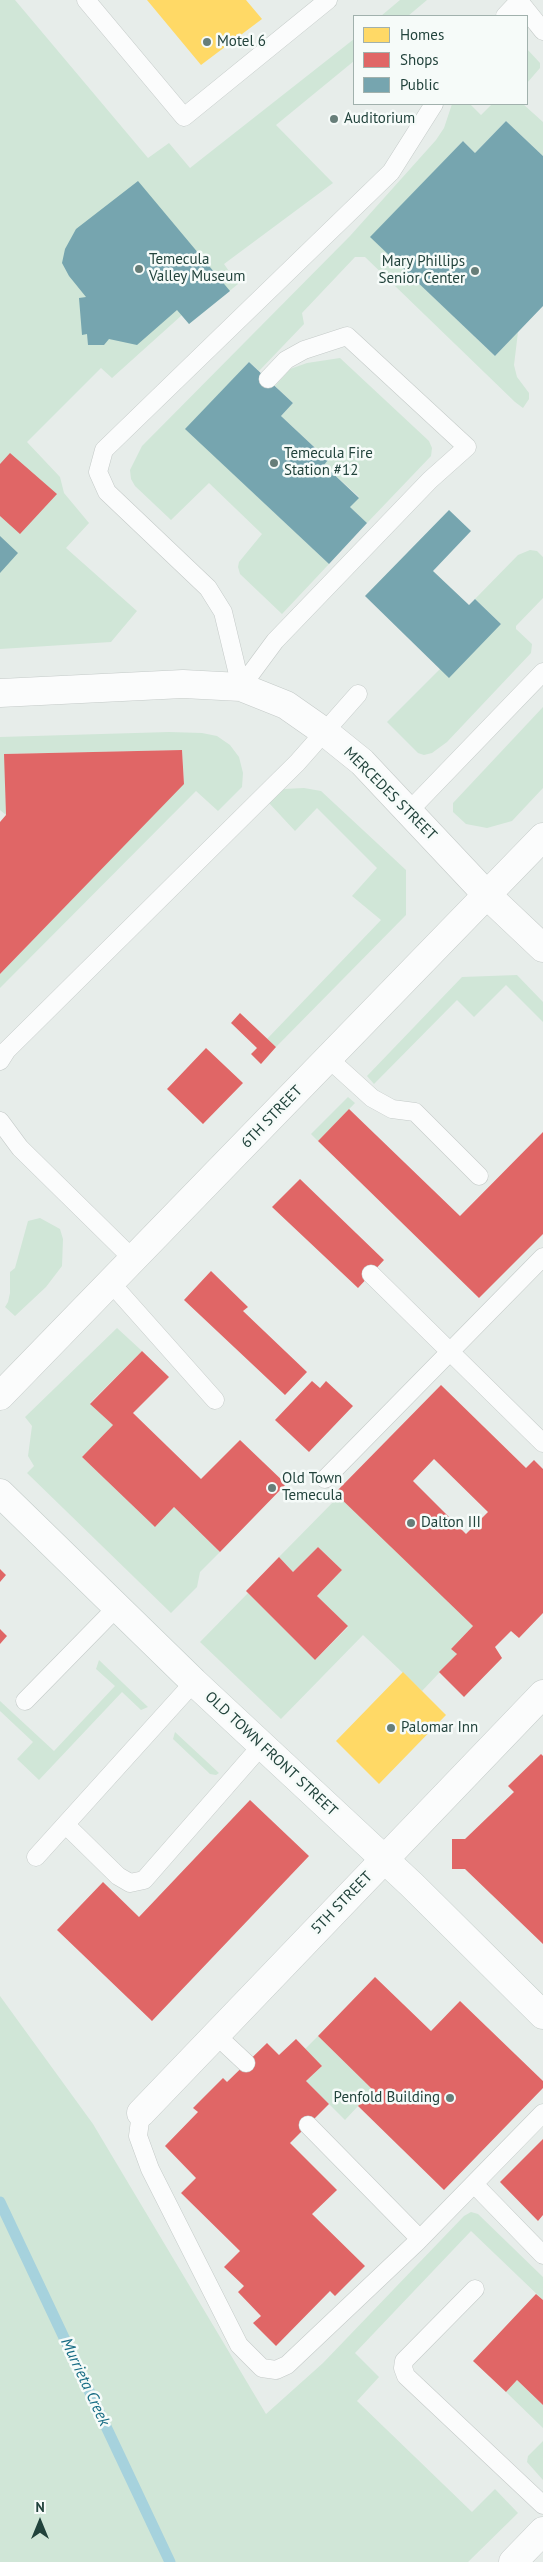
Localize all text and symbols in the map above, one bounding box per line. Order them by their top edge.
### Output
legend [353,15,528,105]
text: Homes [400,25,444,44]
place label: Motel 6 [217,33,266,51]
marker: Motel 6 [201,36,213,48]
text: Shops [400,50,439,69]
text: Public [400,75,439,94]
place label: Auditorium [344,110,415,128]
marker: Auditorium [328,113,340,125]
place label: Temecula Valley Museum [149,251,245,286]
place label: Mary Phillips Senior Center [379,253,465,288]
marker: Temecula Valley Museum [133,263,145,275]
marker: Mary Phillips Senior Center [469,265,481,277]
place label: Temecula Fire Station #12 [284,445,373,480]
marker: Temecula Fire Station #12 [268,457,280,469]
street label: MERCEDES STREET [340,744,440,844]
street label: 6TH STREET [238,1082,306,1152]
place label: Old Town Temecula [282,1470,342,1505]
marker: Old Town Temecula [266,1482,278,1494]
place label: Dalton III [421,1514,481,1532]
marker: Dalton III [405,1517,417,1529]
street label: OLD TOWN FRONT STREET [201,1688,341,1820]
place label: Palomar Inn [401,1719,478,1737]
marker: Palomar Inn [385,1722,397,1734]
street label: 5TH STREET [308,1868,376,1938]
place label: Penfold Building [334,2089,440,2107]
marker: Penfold Building [444,2092,456,2104]
water label: Murrieta Creek [56,2335,114,2429]
north arrow [15,2497,65,2547]
text: N [35,2498,45,2516]

